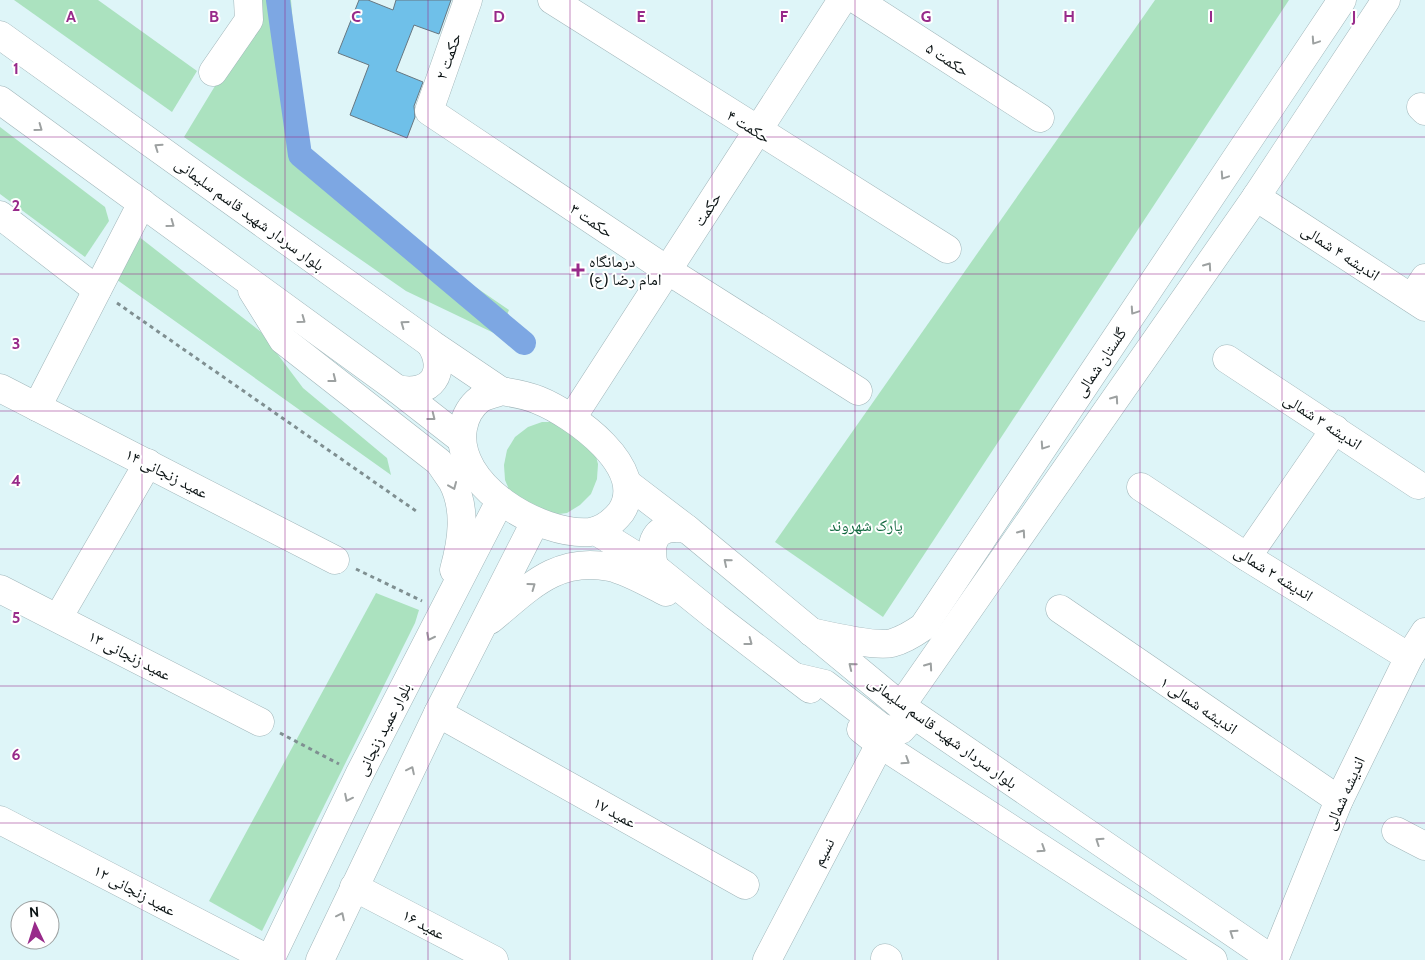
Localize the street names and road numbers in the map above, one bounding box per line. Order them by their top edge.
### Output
street label: حکمت ۲ [432,30,465,82]
street label: حکمت ۵ [922,38,973,80]
street label: حکمت ۴ [723,106,774,147]
street label: بلوار سردار شهید قاسم سلیمانی [171,154,328,276]
street label: حکمت [689,188,726,230]
street label: حکمت ۳ [567,199,617,242]
street label: اندیشه ۴ شمالی [1298,220,1383,285]
street label: گلستان شمالی [1070,324,1132,401]
street label: اندیشه ۳ شمالی [1280,389,1365,454]
street label: عمید زنجانی ۱۴ [122,444,211,503]
street label: اندیشه ۲ شمالی [1230,542,1317,606]
street label: عمید زنجانی ۱۳ [85,626,174,685]
street label: بلوار سردار شهید قاسم سلیمانی [864,672,1021,794]
street label: اندیشه شمالی ۱ [1156,673,1241,739]
street label: بلوار عمید زنجانی [352,680,416,779]
street label: اندیشه شمالی [1320,754,1370,833]
street label: عمید ۱۷ [590,793,639,832]
street label: نسیم [808,835,840,870]
street label: عمید زنجانی ۱۲ [90,861,179,921]
street label: عمید ۱۶ [399,905,449,944]

